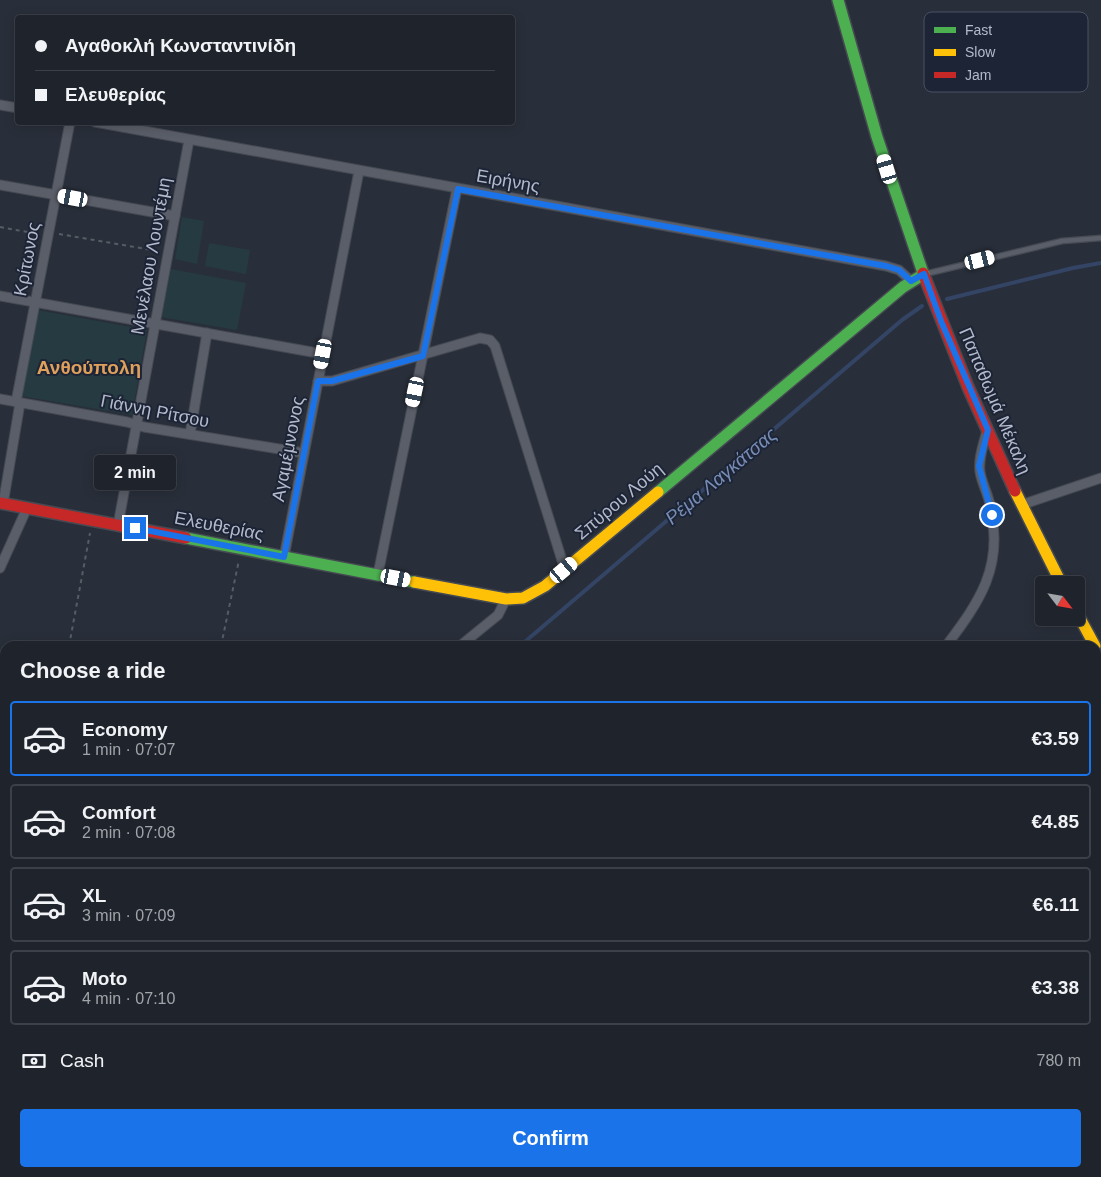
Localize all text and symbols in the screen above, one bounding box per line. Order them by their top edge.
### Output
legend [924,12,1088,92]
text: Fast [965,22,992,38]
text: Αγαθοκλή Κωνσταντινίδη [65,35,296,56]
text: Slow [965,44,996,60]
text: Jam [965,67,991,83]
text: Ελευθερίας [65,84,166,105]
car [875,152,898,186]
street label: Ειρήνης [475,166,542,196]
street label: Μενέλαου Λουντέμη [127,176,175,336]
car [56,188,89,208]
street label: Κρίτωνος [10,220,44,298]
car [963,249,996,271]
street label: Παπαθωμά Μέκαλη [955,325,1035,477]
car [312,338,333,370]
district label: Ανθούπολη [37,357,141,378]
car [404,376,425,408]
street label: Γιάννη Ρίτσου [99,391,211,431]
street label: Αγαμέμνονoς [268,394,308,503]
water label: Ρέμα Λαγκάτσας [661,423,781,529]
callout: 2 min [94,456,176,490]
street label: Σπύρου Λούη [571,458,667,544]
text: 2 min [114,464,156,481]
route start [981,504,1003,526]
street label: Ελευθερίας [173,508,266,544]
route end [124,517,146,539]
car [547,555,580,585]
car [379,568,412,588]
north arrow [1035,576,1085,626]
map controls [1035,576,1085,626]
text: Choose a ride [20,658,165,683]
icon: car [22,716,67,761]
text: Economy [82,719,168,740]
text: €3.59 [1031,728,1079,749]
text: 1 min · 07:07 [82,741,175,758]
icon: car [22,799,67,844]
text: Comfort [82,802,156,823]
text: €4.85 [1031,811,1079,832]
text: 2 min · 07:08 [82,824,175,841]
icon: car [22,882,67,927]
text: XL [82,885,106,906]
text: €6.11 [1033,894,1079,915]
text: 3 min · 07:09 [82,907,175,924]
icon: car [22,965,67,1010]
text: Moto [82,968,127,989]
text: €3.38 [1031,977,1079,998]
text: 4 min · 07:10 [82,990,175,1007]
icon: cash [20,1047,48,1075]
text: Cash [60,1050,104,1071]
text: 780 m [1037,1052,1081,1069]
button: Confirm [20,1109,1081,1167]

